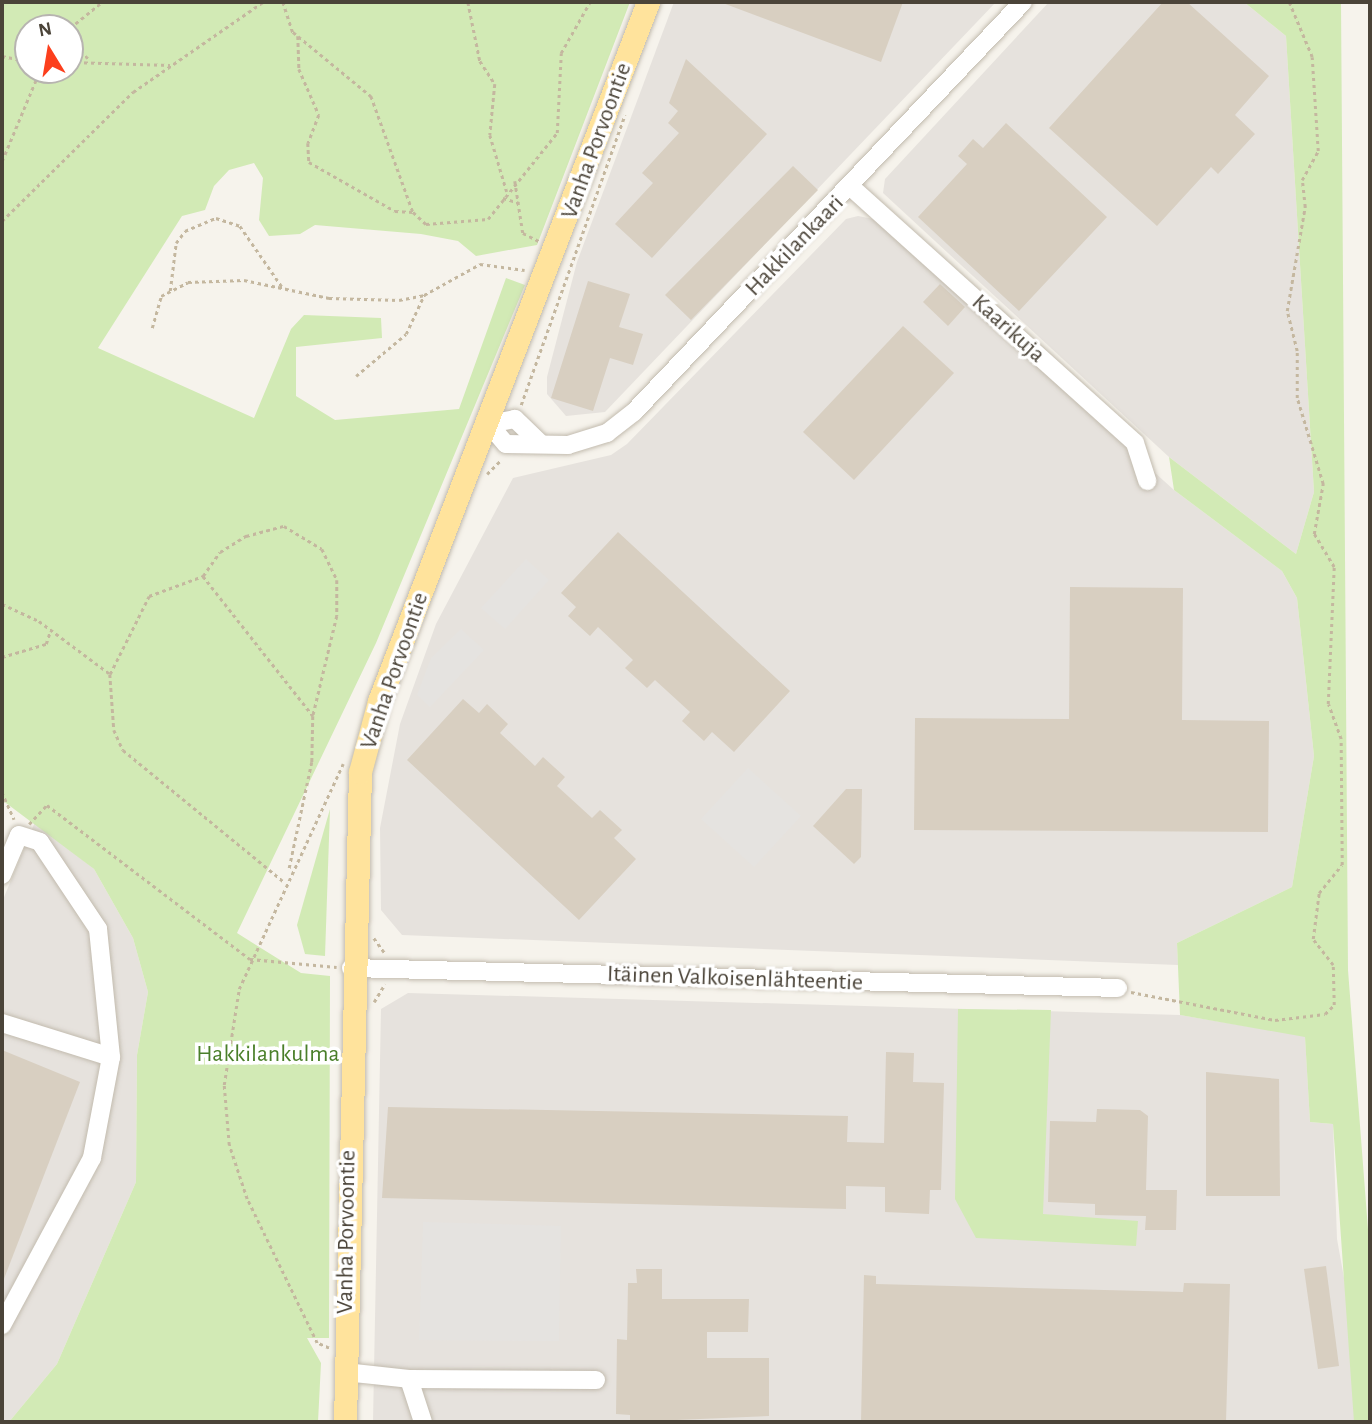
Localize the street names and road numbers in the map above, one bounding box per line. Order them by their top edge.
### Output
street label: Vanha Porvoontie [555,59,639,223]
street label: Hakkilankaari [740,189,850,303]
street label: Kaarikuja [965,289,1051,369]
street label: Vanha Porvoontie [355,589,435,753]
street label: Itäinen Valkoisenlähteentie [607,960,863,998]
street label: Vanha Porvoontie [331,1150,363,1314]

